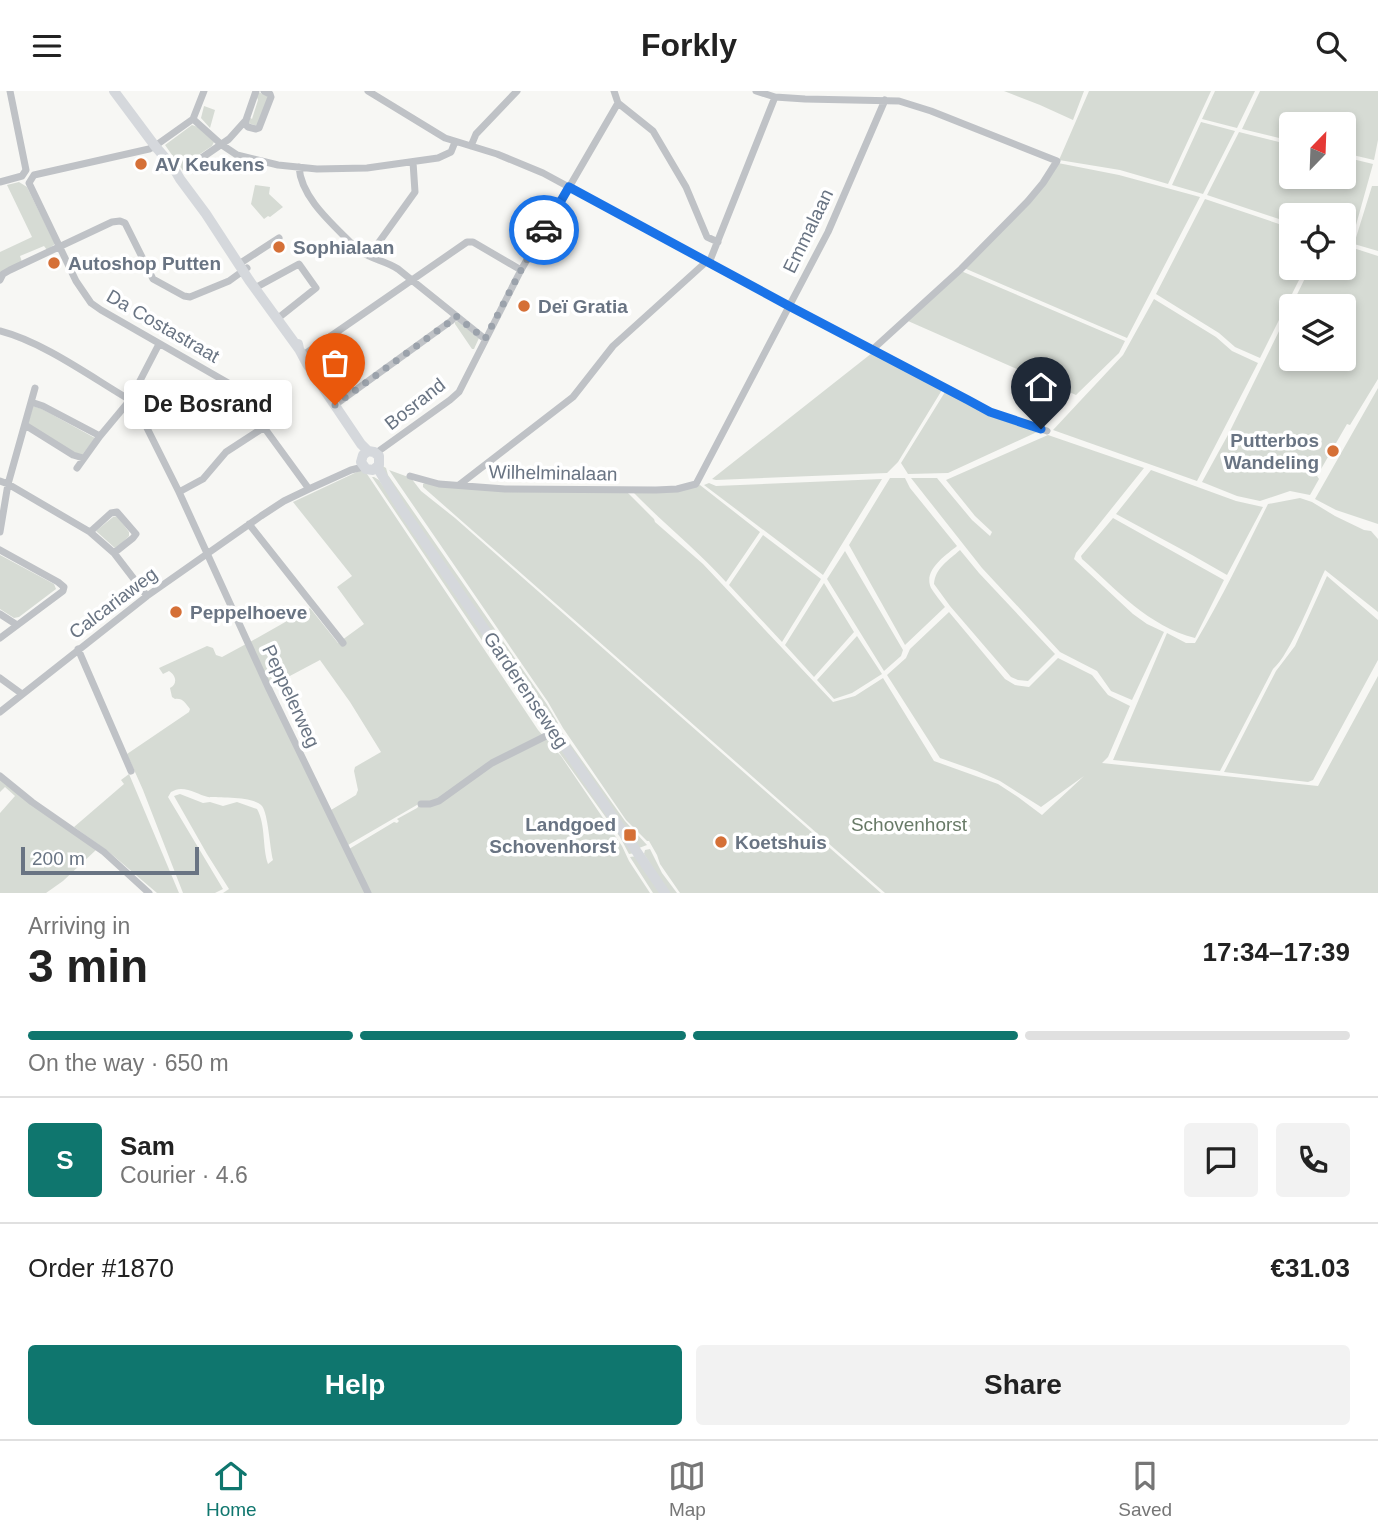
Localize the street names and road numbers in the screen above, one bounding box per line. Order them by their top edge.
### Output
street label: Emmalaan [779,186,837,276]
street label: Da Costastraat [103,285,224,367]
street label: Bosrand [381,374,449,434]
street label: Wilhelminalaan [488,461,618,485]
street label: Calcariaweg [65,563,161,643]
street label: Garderenseweg [479,628,573,752]
street label: Peppelerweg [258,641,324,751]

